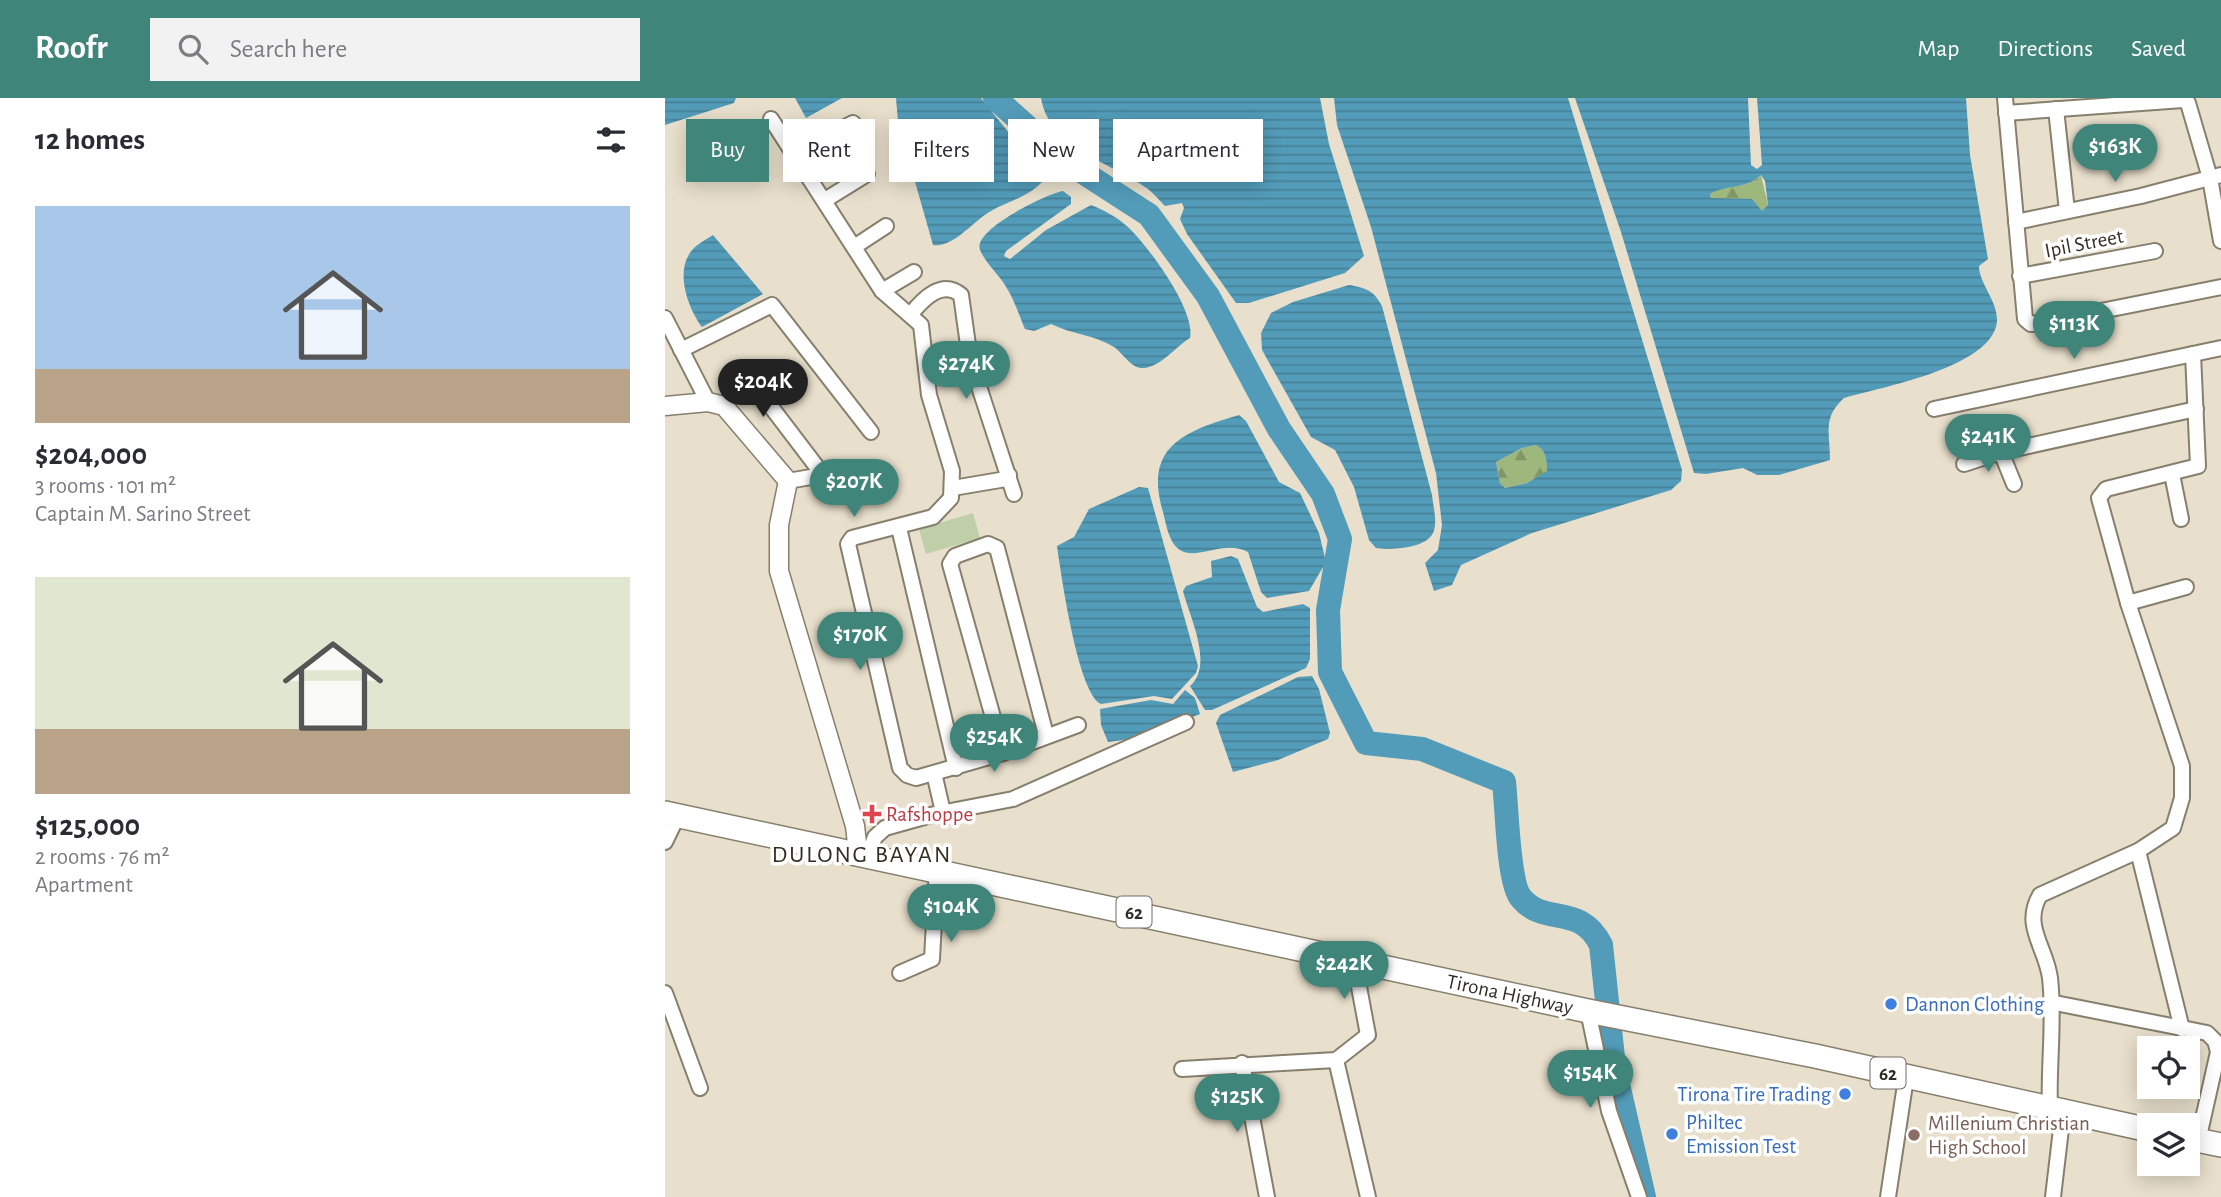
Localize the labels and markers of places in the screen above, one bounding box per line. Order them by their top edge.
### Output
pin: $163K [2066,125,2164,184]
pin: $113K [2025,302,2123,361]
pin: $274K [917,342,1015,401]
pin: $204K [714,360,812,419]
pin: $241K [1939,414,2037,474]
pin: $207K [805,460,903,519]
pin: $170K [811,612,909,672]
pin: $254K [945,714,1043,774]
place label: Rafshoppe [886,804,973,825]
marker: Rafshoppe [864,806,880,822]
pin: $104K [902,884,1000,944]
pin: $242K [1295,942,1393,1001]
place label: Dannon Clothing [1905,994,2045,1015]
marker: Dannon Clothing [1883,996,1899,1012]
pin: $154K [1541,1051,1639,1110]
pin: $125K [1188,1074,1286,1134]
place label: Tirona Tire Trading [1677,1084,1832,1105]
marker: Tirona Tire Trading [1837,1086,1853,1102]
place label: Philtec Emission Test [1686,1112,1796,1157]
place label: Millenium Christian High School [1928,1113,2090,1158]
marker: Philtec Emission Test [1664,1126,1680,1142]
marker: Millenium Christian High School [1906,1127,1922,1143]

